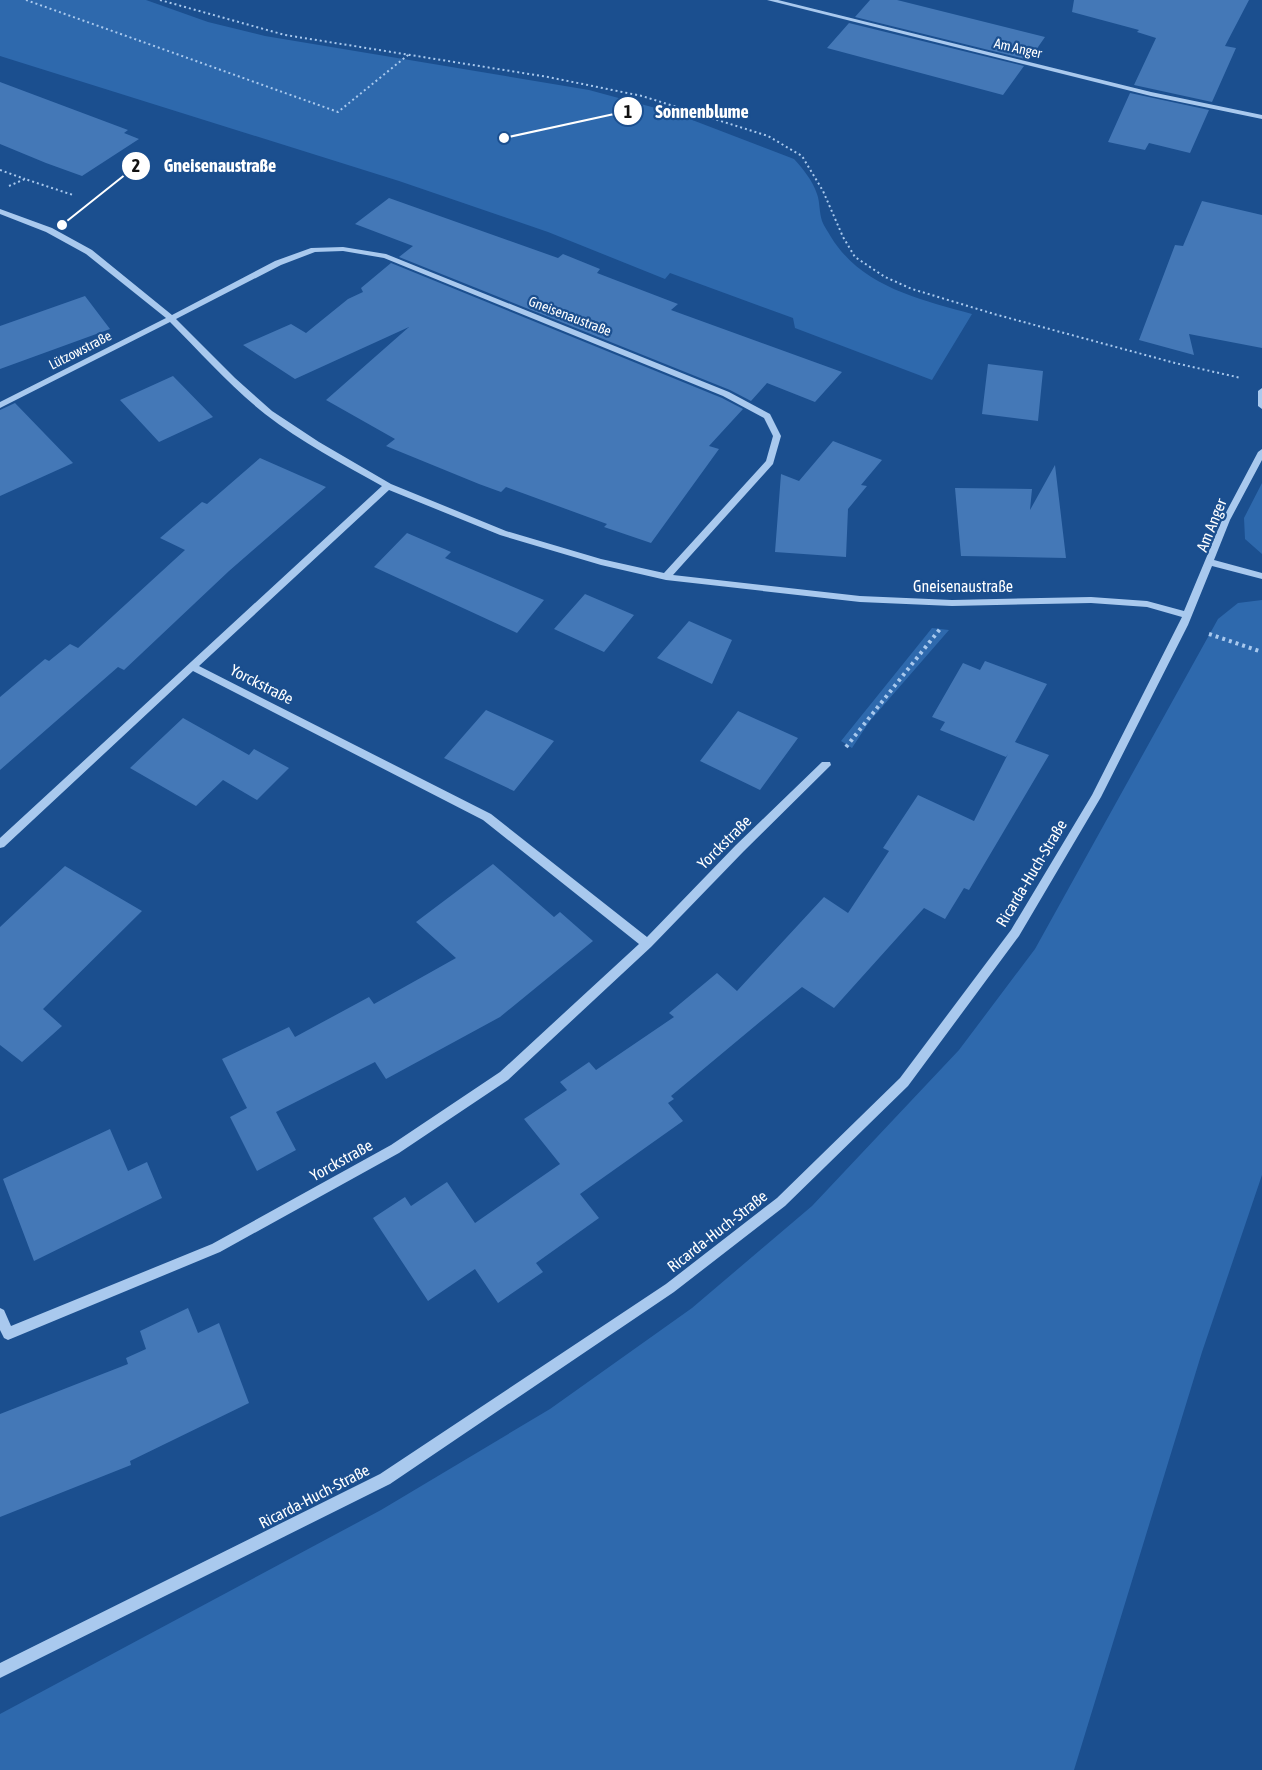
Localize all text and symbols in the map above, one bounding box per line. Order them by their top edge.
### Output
street label: Am Anger [992,35,1044,61]
callout: Sonnenblume [613,93,761,129]
text: 1 [624,101,632,122]
text: Sonnenblume [655,101,749,122]
callout: Gneisenaustraße [121,148,288,184]
text: 2 [132,155,140,176]
text: Gneisenaustraße [164,155,276,176]
street label: Gneisenaustraße [526,293,614,339]
street label: Lützowstraße [46,327,114,373]
street label: Am Anger [1192,496,1231,555]
street label: Gneisenaustraße [913,577,1013,595]
street label: Yorckstraße [228,660,296,708]
street label: Yorckstraße [694,812,754,872]
street label: Ricarda-Huch-Straße [992,816,1070,930]
street label: Yorckstraße [307,1136,375,1184]
street label: Ricarda-Huch-Straße [664,1187,770,1275]
street label: Ricarda-Huch-Straße [256,1460,372,1532]

